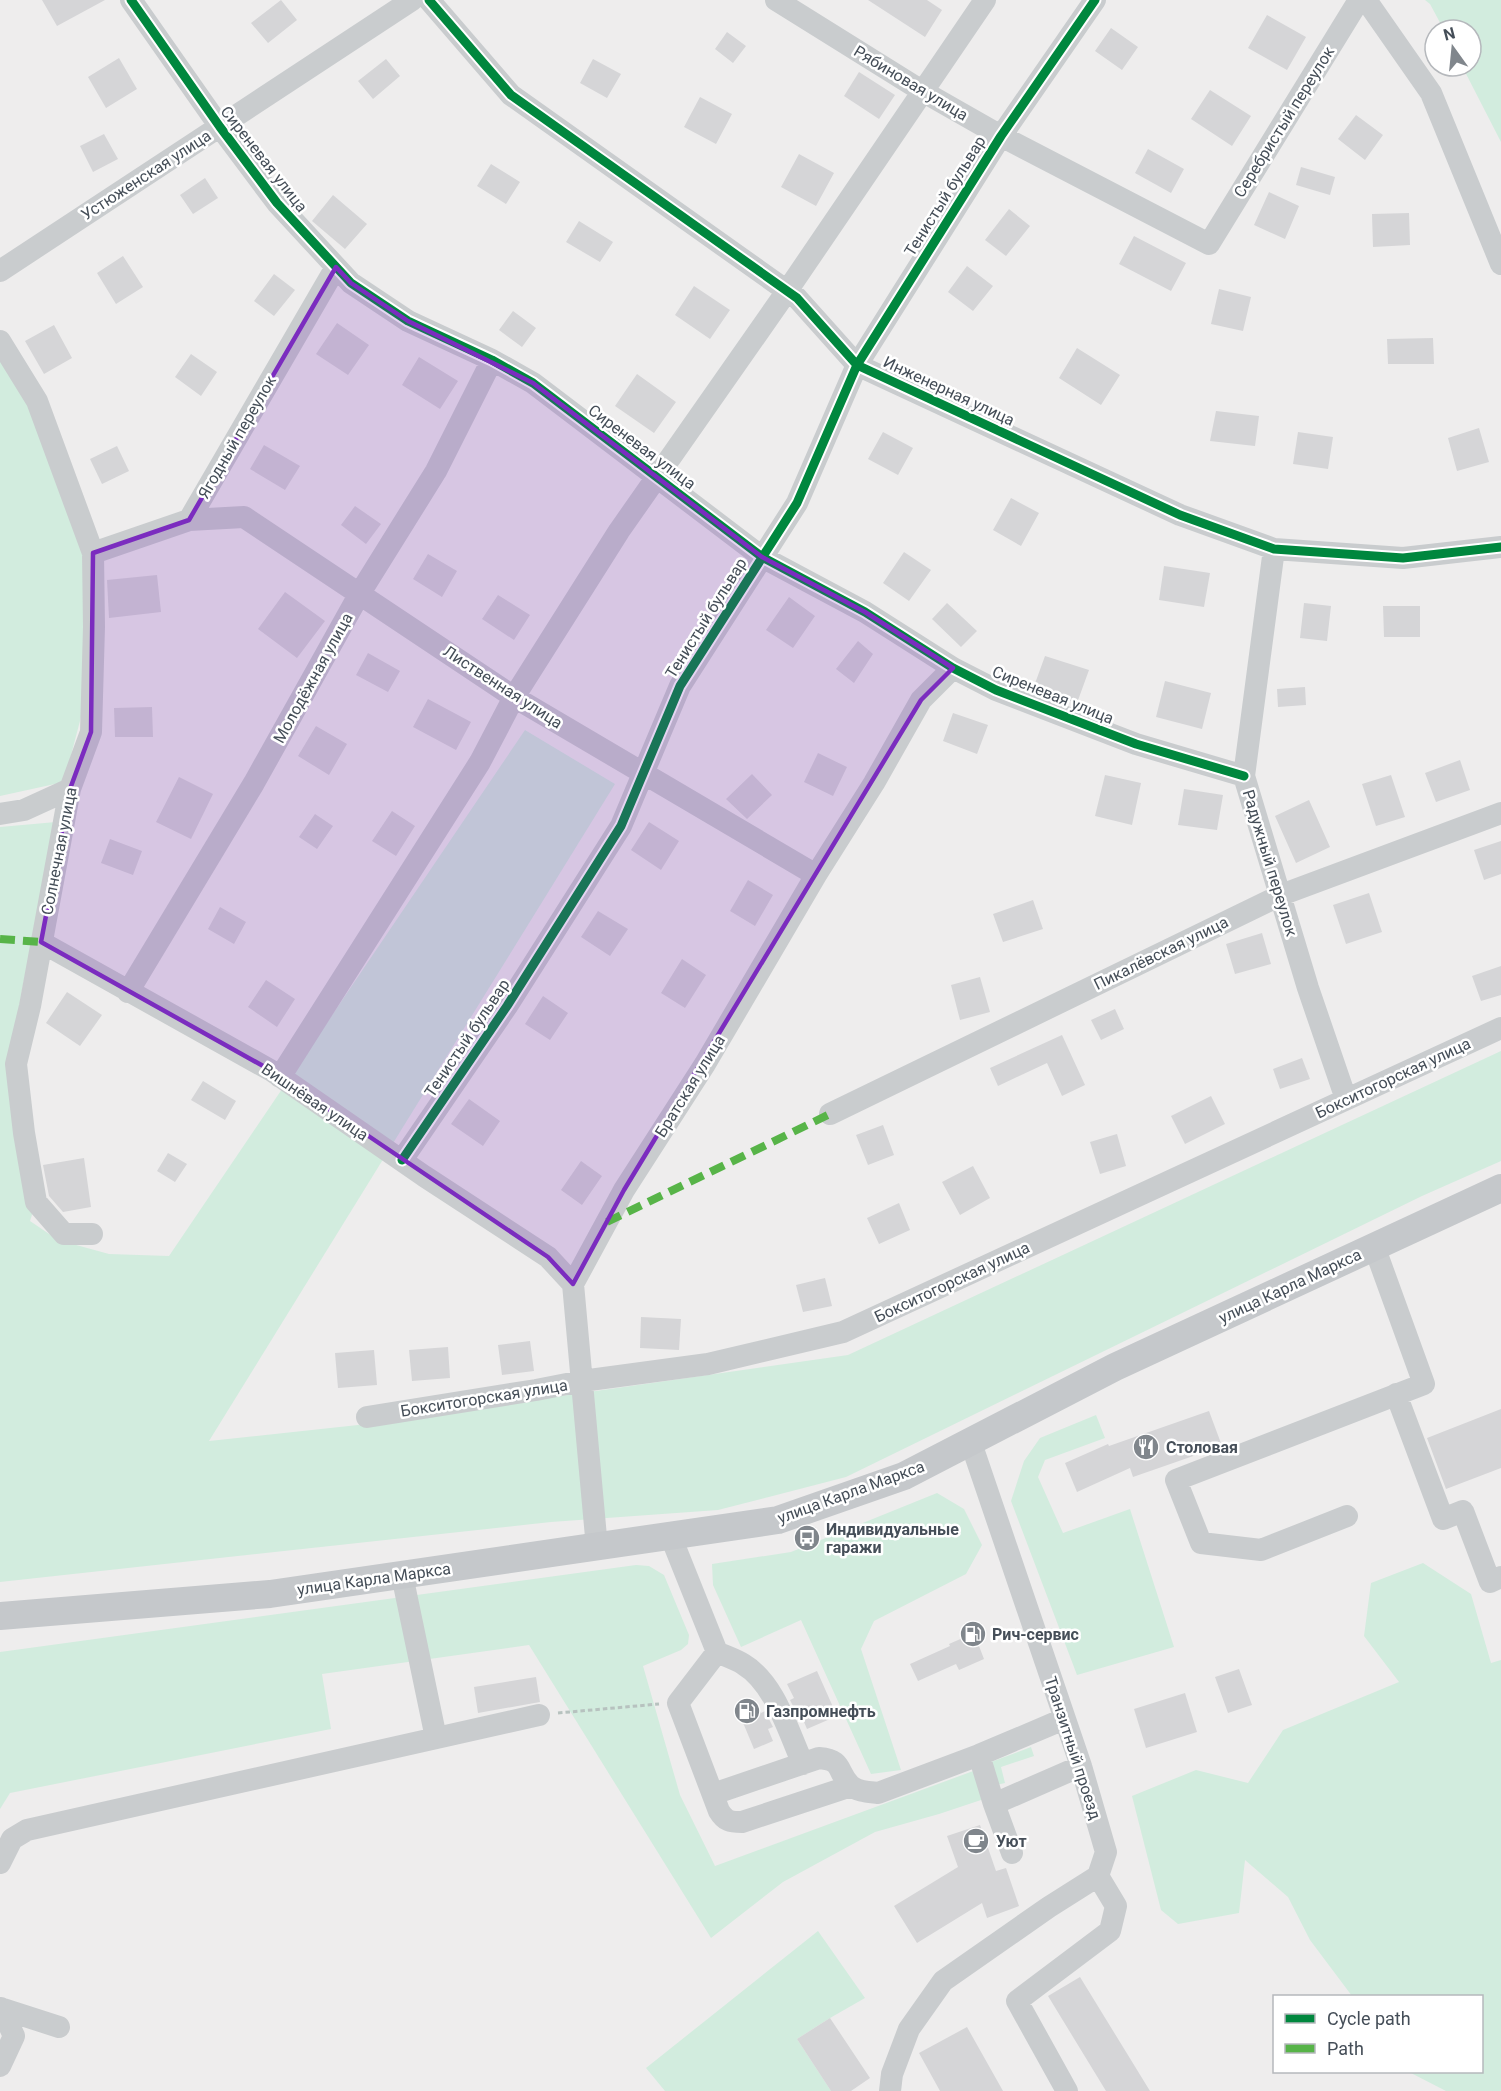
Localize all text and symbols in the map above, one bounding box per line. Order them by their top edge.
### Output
north arrow [1423,18,1483,78]
text: N [1441,23,1457,45]
street label: Рябиновая улица [851,41,971,125]
street label: Серебристый переулок [1230,43,1338,201]
street label: Сиреневая улица [217,102,311,216]
street label: Устюженская улица [78,126,214,224]
street label: Тенистый бульвар [900,132,990,260]
street label: Инженерная улица [880,352,1018,430]
street label: Ягодный переулок [194,372,280,502]
street label: Сиреневая улица [585,400,699,494]
street label: Тенистый бульвар [661,554,751,682]
street label: Молодёжная улица [269,610,357,746]
street label: Лиственная улица [440,641,566,733]
street label: Сиреневая улица [989,662,1117,728]
street label: Солнечная улица [37,786,81,916]
street label: Радужный переулок [1239,787,1301,939]
street label: Пикалёвская улица [1091,912,1231,994]
street label: Тенистый бульвар [420,975,514,1101]
street label: Братская улица [651,1031,729,1141]
street label: Бокситогорская улица [1312,1034,1474,1122]
street label: Вишнёвая улица [258,1059,372,1145]
street label: Бокситогорская улица [871,1238,1033,1326]
street label: улица Карла Маркса [1216,1245,1364,1327]
street label: Бокситогорская улица [399,1375,569,1421]
restaurant icon: Столовая [1131,1432,1161,1462]
place label: Столовая [1166,1438,1238,1457]
street label: улица Карла Маркса [775,1457,927,1527]
place label: Индивидуальные гаражи [826,1520,959,1557]
bus stop icon: Индивидуальные гаражи [792,1523,822,1553]
street label: улица Карла Маркса [296,1559,452,1599]
fuel station icon: Рич-сервис [958,1619,988,1649]
place label: Рич-сервис [992,1625,1079,1644]
street label: Транзитный проезд [1041,1674,1105,1822]
fuel station icon: Газпромнефть [732,1696,762,1726]
place label: Газпромнефть [766,1702,876,1721]
cafe icon: Уют [961,1826,991,1856]
place label: Уют [996,1832,1027,1851]
legend [1273,1995,1483,2073]
text: Cycle path [1327,2008,1411,2029]
text: Path [1327,2038,1364,2059]

